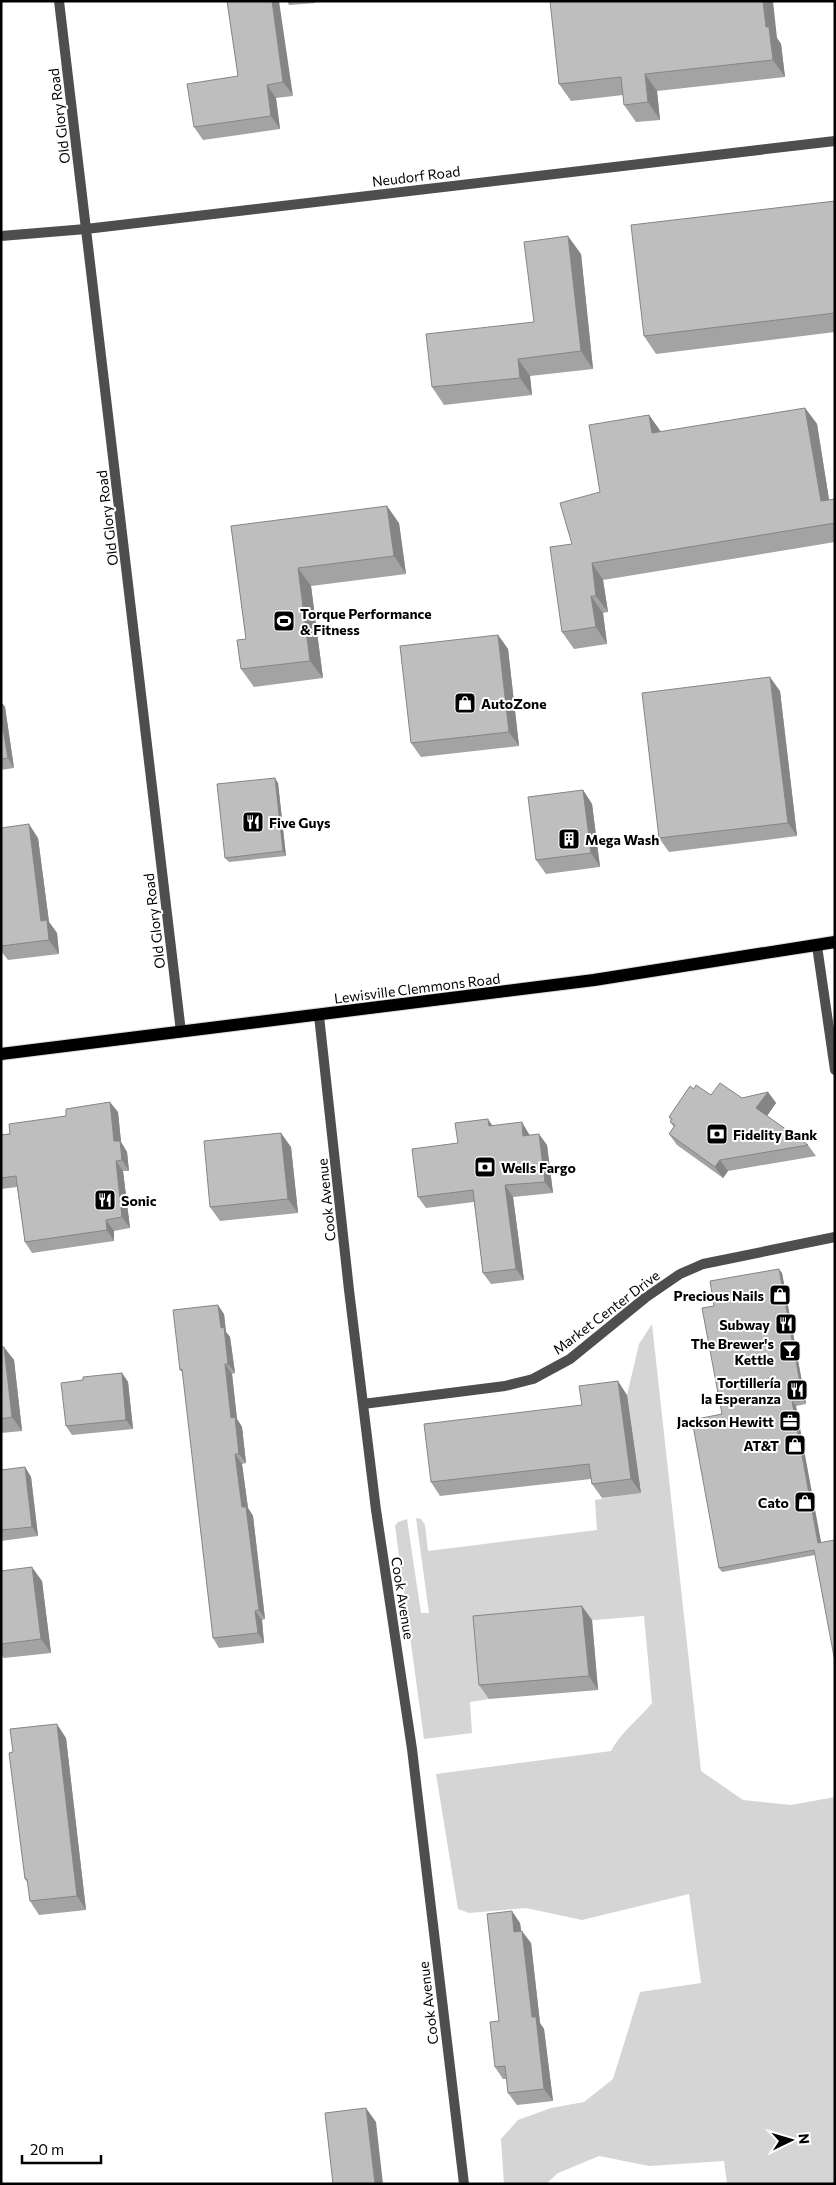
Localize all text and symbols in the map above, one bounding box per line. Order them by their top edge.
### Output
street label: Old Glory Road [45,67,73,165]
street label: Neudorf Road [371,162,461,190]
street label: Old Glory Road [93,469,121,567]
place label: Torque Performance & Fitness [300,605,432,638]
sports icon: Torque Performance & Fitness [272,609,296,633]
shop icon: AutoZone [453,691,477,715]
place label: AutoZone [481,695,547,712]
restaurant icon: Five Guys [241,810,265,834]
place label: Five Guys [269,814,331,831]
building icon: Mega Wash [557,827,581,851]
place label: Mega Wash [585,831,659,848]
street label: Old Glory Road [140,872,168,970]
street label: Lewisville Clemmons Road [333,969,501,1007]
bank icon: Fidelity Bank [705,1122,729,1146]
place label: Fidelity Bank [733,1126,817,1143]
bank icon: Wells Fargo [473,1155,497,1179]
street label: Cook Avenue [313,1158,339,1242]
place label: Wells Fargo [501,1159,576,1176]
restaurant icon: Sonic [93,1188,117,1212]
place label: Sonic [121,1192,157,1209]
street label: Market Center Drive [549,1266,663,1358]
shop icon: Precious Nails [768,1283,792,1307]
place label: Precious Nails [674,1287,764,1304]
restaurant icon: Subway [774,1312,798,1336]
place label: Subway [719,1316,770,1333]
place label: The Brewer's Kettle [691,1335,774,1368]
bar icon: The Brewer's Kettle [778,1339,802,1363]
place label: Tortillería la Esperanza [701,1374,781,1407]
restaurant icon: Tortillería la Esperanza [785,1378,809,1402]
office icon: Jackson Hewitt [778,1409,802,1433]
place label: Jackson Hewitt [677,1413,774,1430]
shop icon: AT&T [783,1433,807,1457]
place label: AT&T [743,1437,779,1454]
shop icon: Cato [793,1490,817,1514]
place label: Cato [758,1494,789,1511]
street label: Cook Avenue [388,1556,418,1640]
street label: Cook Avenue [414,1961,442,2045]
north arrow [766,2115,816,2165]
scale bar [22,2132,101,2164]
text: N [796,2133,813,2145]
text: 20 m [30,2140,64,2158]

